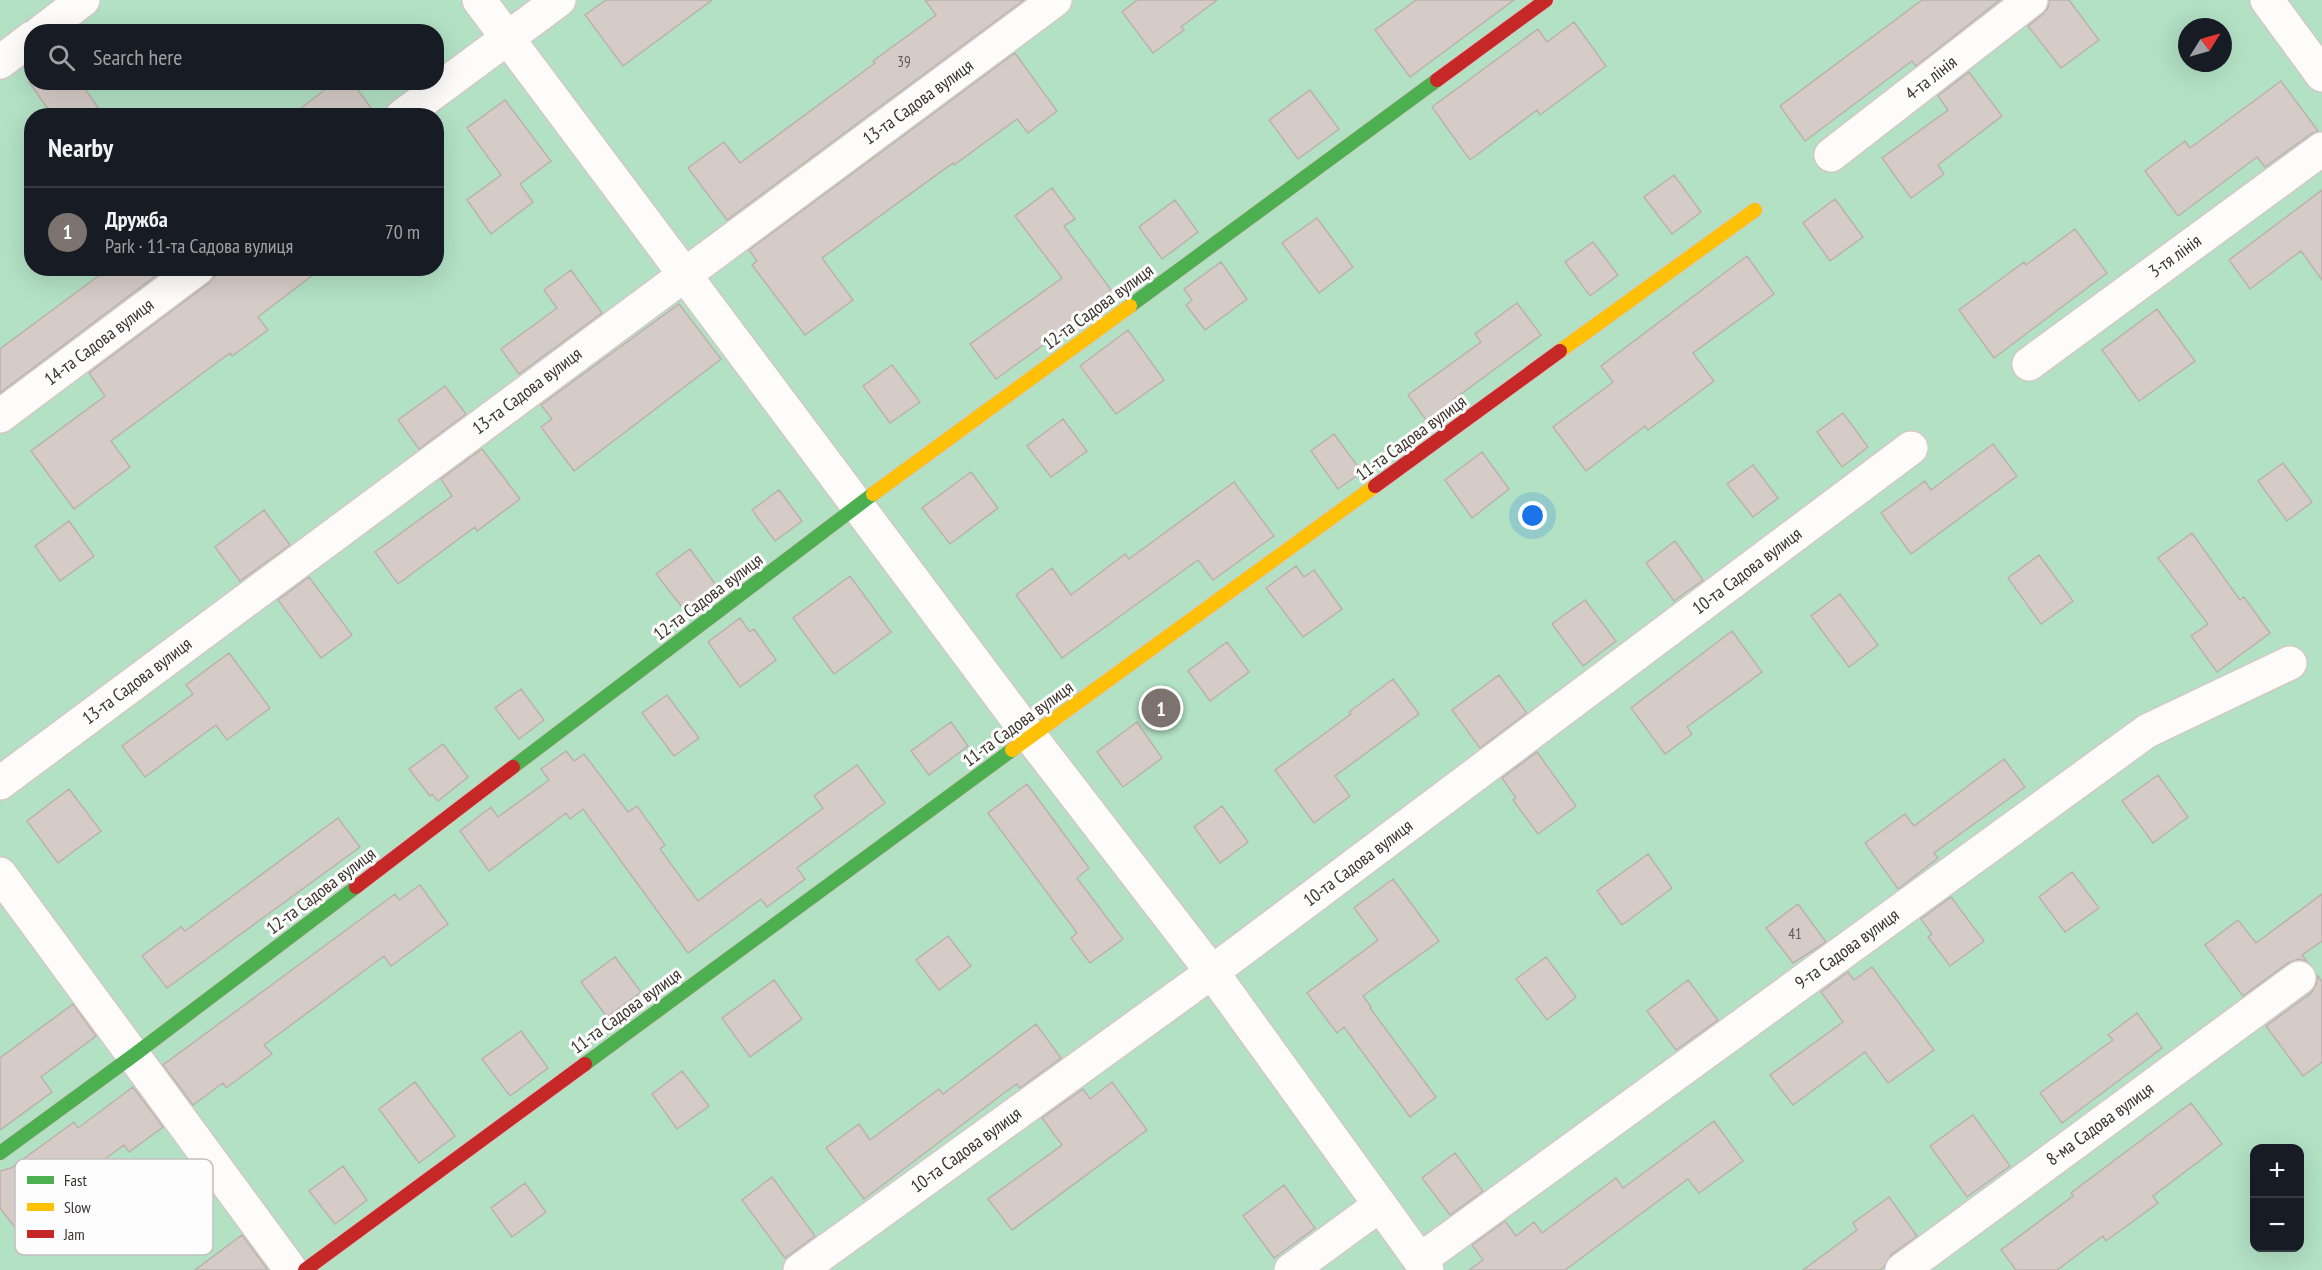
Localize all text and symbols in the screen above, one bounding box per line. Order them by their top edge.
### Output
north arrow [2178,18,2232,72]
search box [24,24,444,90]
icon: search [45,41,78,74]
text: Search here [93,43,182,71]
street label: 4-та лінія [1900,50,1961,105]
house number: 39 [897,52,911,71]
street label: 13-та Садова вулиця [858,54,978,149]
text: Nearby [48,131,113,164]
text: Дружба [105,205,168,233]
text: 1 [63,219,72,245]
text: 70 m [385,219,420,245]
street label: 3-тя лінія [2144,229,2206,282]
text: Park · 11-та Садова вулиця [105,233,293,259]
street label: 12-та Садова вулиця [1038,259,1158,354]
street label: 14-та Садова вулиця [39,293,158,390]
street label: 13-та Садова вулиця [467,342,586,439]
street label: 11-та Садова вулиця [1351,390,1471,485]
your location [1518,501,1547,530]
street label: 10-та Садова вулиця [1687,522,1806,619]
street label: 12-та Садова вулиця [648,548,767,645]
street label: 13-та Садова вулиця [77,632,196,729]
street label: 11-та Садова вулиця [958,676,1078,771]
pin: 1 [1142,686,1180,730]
street label: 10-та Садова вулиця [1298,814,1417,911]
street label: 12-та Садова вулиця [261,842,380,939]
street label: 9-та Садова вулиця [1790,903,1903,994]
house number: 41 [1788,924,1802,943]
street label: 11-та Садова вулиця [566,963,686,1058]
street label: 8-ма Садова вулиця [2042,1077,2158,1170]
street label: 10-та Садова вулиця [906,1102,1026,1197]
map controls [2250,1144,2304,1252]
button: + [2250,1144,2304,1198]
legend [15,1159,213,1255]
text: Fast [64,1170,87,1190]
text: Slow [64,1197,91,1217]
button: − [2250,1198,2304,1252]
text: Jam [63,1224,85,1244]

